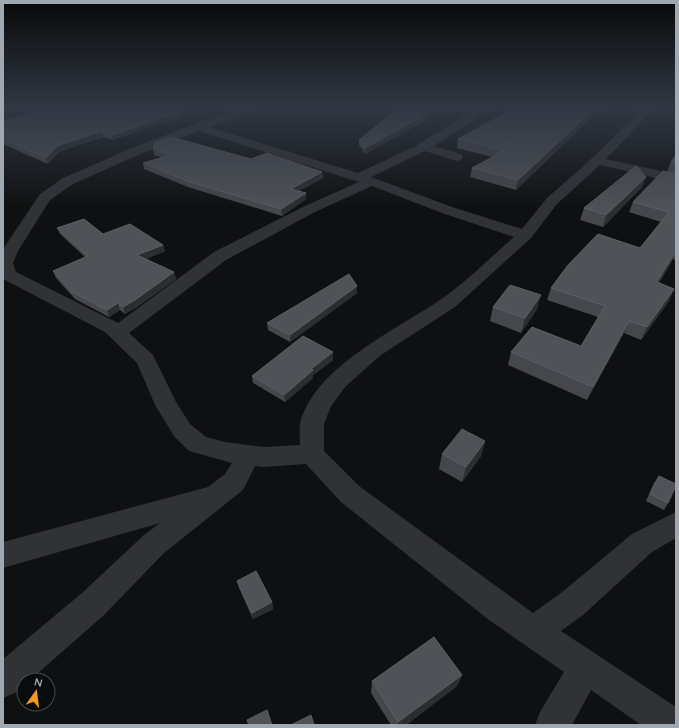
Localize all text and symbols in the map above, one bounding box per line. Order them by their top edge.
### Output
north arrow [16,672,56,712]
text: N [33,675,44,690]

